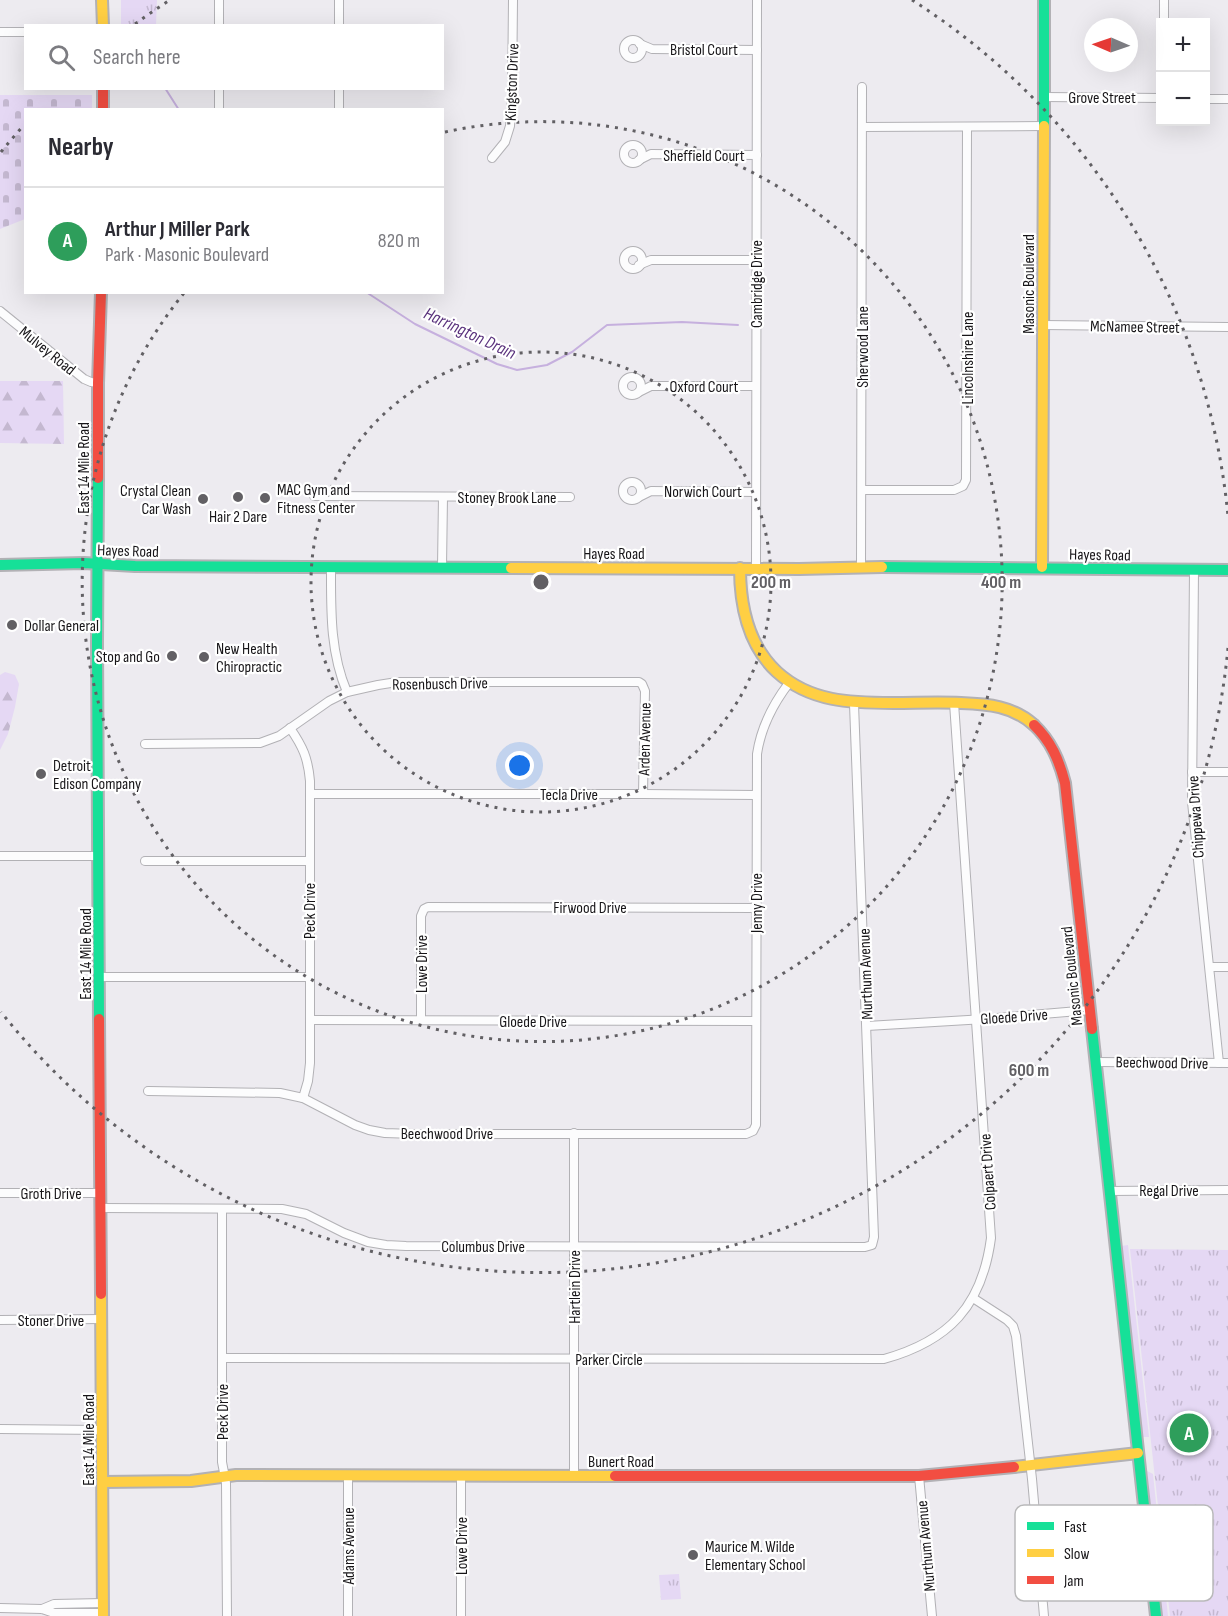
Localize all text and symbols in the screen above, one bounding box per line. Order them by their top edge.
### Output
north arrow [1084,18,1138,72]
map controls [1156,18,1210,126]
button: + [1156,18,1210,72]
search box [24,24,444,90]
icon: search [45,41,78,74]
street label: Bristol Court [670,41,738,60]
street label: Kingston Drive [502,43,523,121]
text: Search here [93,44,180,71]
button: − [1156,72,1210,126]
street label: Grove Street [1068,89,1136,108]
text: Nearby [48,132,114,163]
street label: Sheffield Court [663,147,745,166]
text: Arthur J Miller Park [105,216,250,243]
text: A [63,229,72,253]
text: 820 m [378,229,420,253]
street label: Masonic Boulevard [1020,234,1039,334]
street label: Cambridge Drive [748,240,767,328]
text: Park · Masonic Boulevard [105,243,269,267]
water label: Harrington Drain [420,303,520,364]
street label: Sherwood Lane [854,306,873,388]
street label: Lincolnshire Lane [959,312,978,404]
street label: McNamee Street [1090,317,1180,338]
street label: Mulvey Road [15,323,79,380]
street label: Oxford Court [670,378,739,397]
street label: East 14 Mile Road [75,422,94,514]
place label: MAC Gym and Fitness Center [277,481,355,518]
place label: Crystal Clean Car Wash [120,482,191,519]
street label: Norwich Court [664,483,742,502]
street label: Stoney Brook Lane [458,489,556,508]
marker: Hair 2 Dare [231,490,245,504]
marker: MAC Gym and Fitness Center [258,491,272,505]
marker: Crystal Clean Car Wash [196,492,210,506]
place label: Hair 2 Dare [209,508,267,527]
street label: Hayes Road [97,541,159,562]
street label: Hayes Road [583,545,645,564]
street label: Hayes Road [1069,545,1131,566]
centre of rings [531,572,551,592]
text: 200 m [751,572,791,593]
text: 400 m [981,572,1021,593]
place label: Dollar General [24,617,99,636]
marker: Dollar General [5,618,19,632]
place label: New Health Chiropractic [216,640,282,677]
place label: Stop and Go [96,648,160,667]
marker: Stop and Go [165,649,179,663]
marker: New Health Chiropractic [197,650,211,664]
street label: Rosenbusch Drive [392,674,488,695]
street label: Arden Avenue [635,702,656,777]
your location [505,751,534,780]
place label: Detroit Edison Company [53,757,141,794]
marker: Detroit Edison Company [34,767,48,781]
street label: Chippewa Drive [1184,775,1209,859]
street label: Tecla Drive [540,786,598,805]
street label: Jenny Drive [748,873,767,934]
street label: Peck Drive [301,883,320,939]
street label: Firwood Drive [553,899,627,918]
street label: East 14 Mile Road [77,908,96,1000]
street label: Masonic Boulevard [1058,925,1087,1026]
street label: Murthum Avenue [855,928,878,1020]
street label: Lowe Drive [413,935,432,993]
street label: Gloede Drive [980,1006,1049,1029]
street label: Gloede Drive [499,1013,567,1032]
street label: Beechwood Drive [1116,1053,1208,1074]
text: 600 m [1009,1060,1049,1081]
street label: Beechwood Drive [401,1125,493,1144]
street label: Colpaert Drive [976,1133,1001,1211]
street label: Regal Drive [1139,1182,1199,1201]
street label: Groth Drive [20,1185,82,1204]
street label: Columbus Drive [441,1238,525,1257]
street label: Hartlein Drive [566,1250,585,1324]
street label: Stoner Drive [18,1312,84,1331]
street label: Parker Circle [575,1351,643,1370]
street label: Peck Drive [214,1384,233,1440]
street label: East 14 Mile Road [80,1394,99,1486]
pin: A [1170,1410,1208,1456]
street label: Bunert Road [588,1453,654,1472]
street label: Murthum Avenue [913,1500,940,1592]
legend [1015,1505,1213,1601]
street label: Adams Avenue [340,1507,359,1586]
street label: Lowe Drive [453,1517,472,1575]
text: Fast [1064,1518,1087,1537]
place label: Maurice M. Wilde Elementary School [705,1538,805,1575]
text: Slow [1064,1545,1089,1564]
marker: Maurice M. Wilde Elementary School [686,1548,700,1562]
text: Jam [1063,1572,1084,1591]

